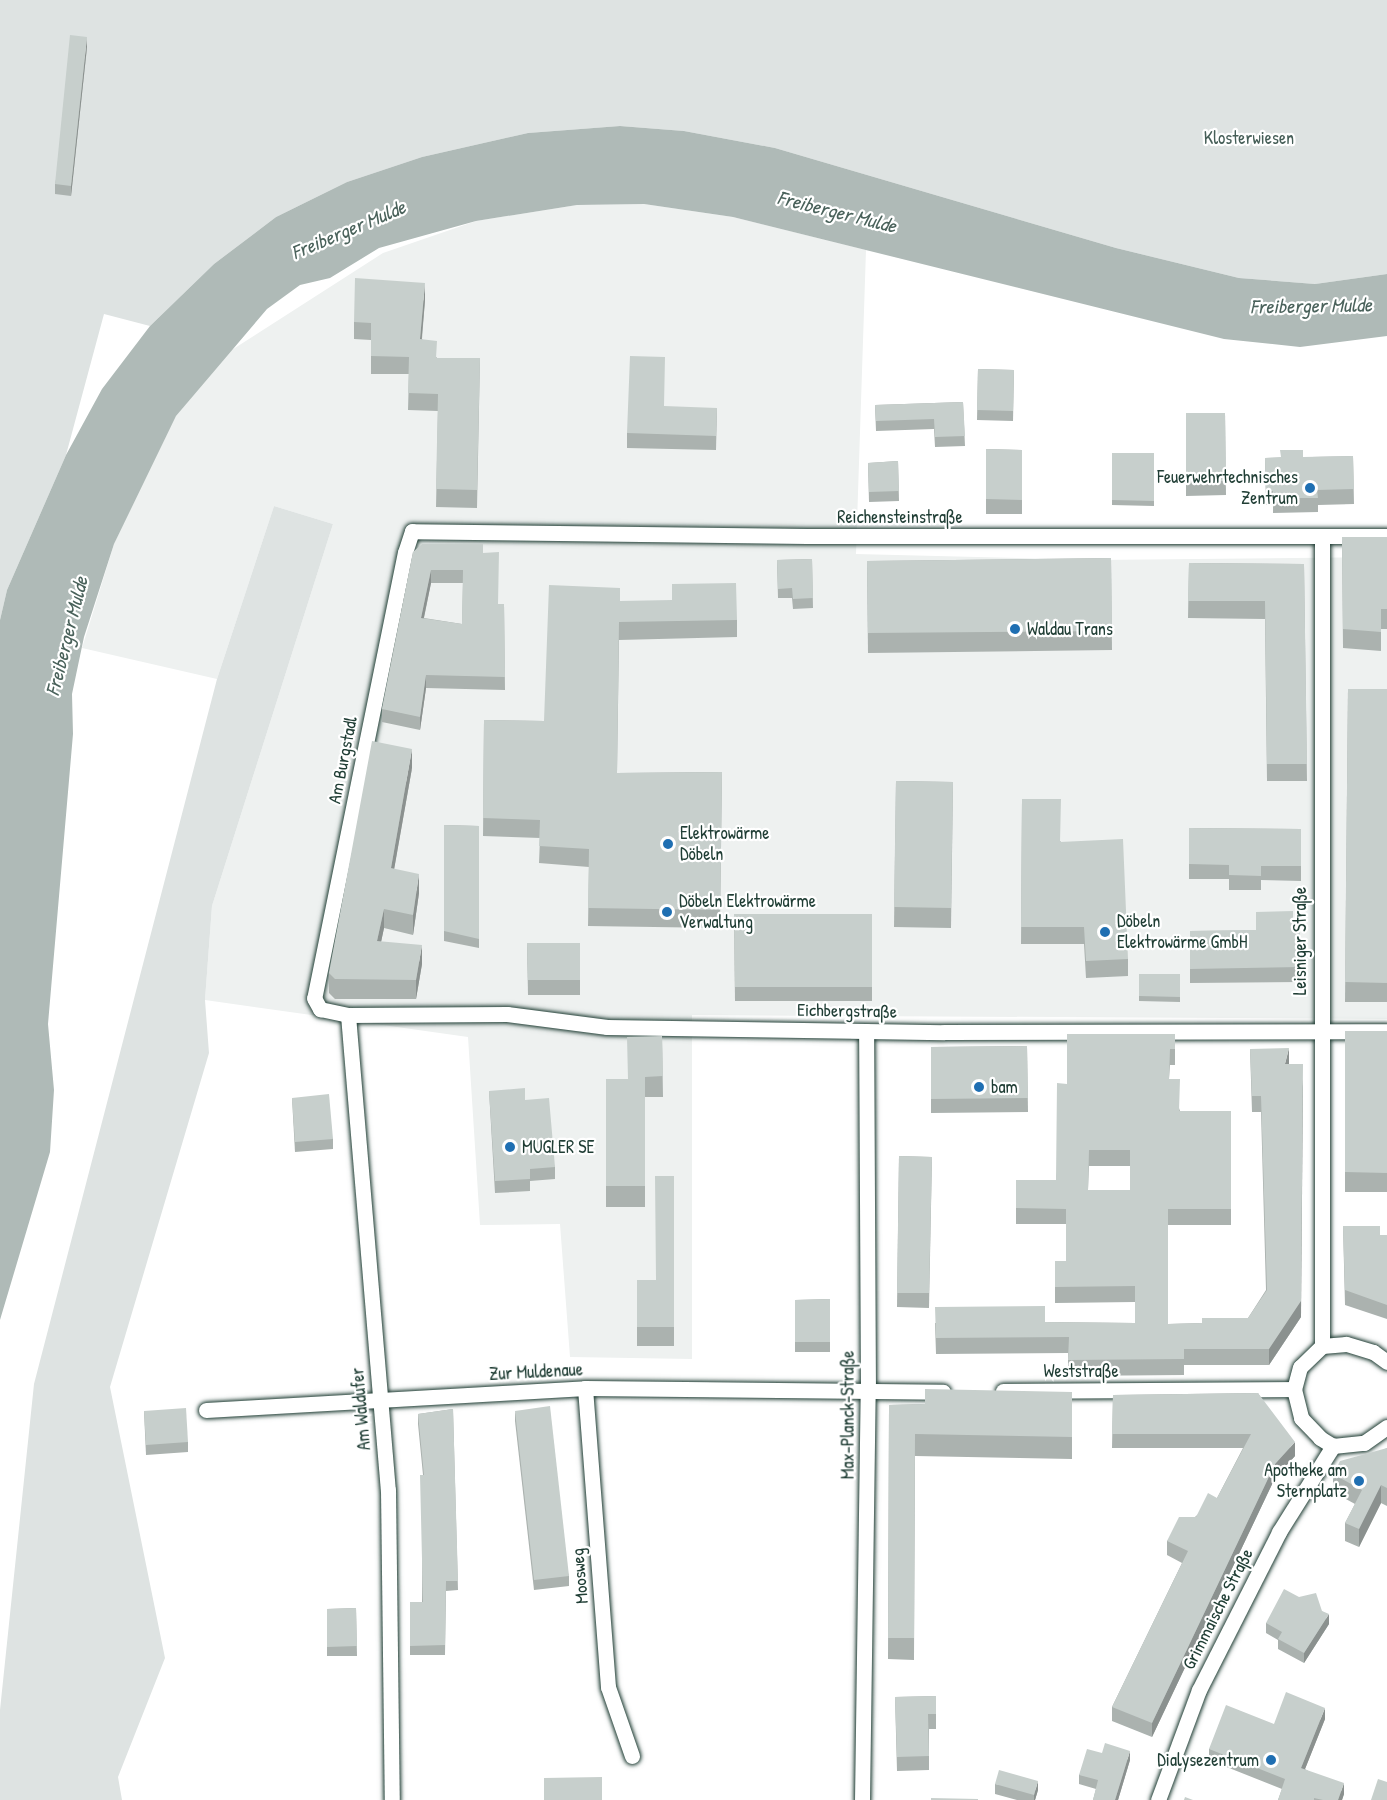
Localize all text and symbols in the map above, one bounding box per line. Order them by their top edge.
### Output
park label: Klosterwiesen [1204,127,1294,149]
water label: Freiberger Mulde [775,185,899,237]
water label: Freiberger Mulde [287,194,409,264]
water label: Freiberger Mulde [1250,292,1372,318]
place label: Feuerwehrtechnisches Zentrum [1157,467,1298,510]
marker: Feuerwehrtechnisches Zentrum [1303,481,1317,495]
street label: Reichensteinstraße [837,506,963,528]
water label: Freiberger Mulde [40,574,92,698]
place label: Waldau Trans [1027,618,1113,640]
marker: Waldau Trans [1008,622,1022,636]
street label: Am Burgstadl [324,715,362,805]
place label: Elektrowärme Döbeln [680,823,769,866]
marker: Elektrowärme Döbeln [661,837,675,851]
street label: Leisniger Straße [1289,887,1311,995]
place label: Döbeln Elektrowärme Verwaltung [679,891,816,934]
marker: Döbeln Elektrowärme Verwaltung [660,905,674,919]
place label: Döbeln Elektrowärme GmbH [1117,911,1247,954]
marker: Döbeln Elektrowärme GmbH [1098,925,1112,939]
street label: Eichbergstraße [797,999,897,1023]
place label: bam [991,1076,1018,1098]
marker: bam [972,1080,986,1094]
place label: MUGLER SE [522,1136,594,1158]
marker: MUGLER SE [503,1140,517,1154]
street label: Max-Planck-Straße [837,1351,859,1479]
street label: Zur Muldenaue [489,1359,583,1385]
street label: Weststraße [1043,1360,1119,1382]
street label: Am Waldufer [347,1367,375,1451]
place label: Apotheke am Sternplatz [1264,1460,1347,1502]
marker: Apotheke am Sternplatz [1352,1474,1366,1488]
street label: Grimmaische Straße [1178,1545,1258,1673]
street label: Moosweg [567,1547,593,1605]
place label: Dialysezentrum [1157,1749,1259,1771]
marker: Dialysezentrum [1264,1753,1278,1767]

